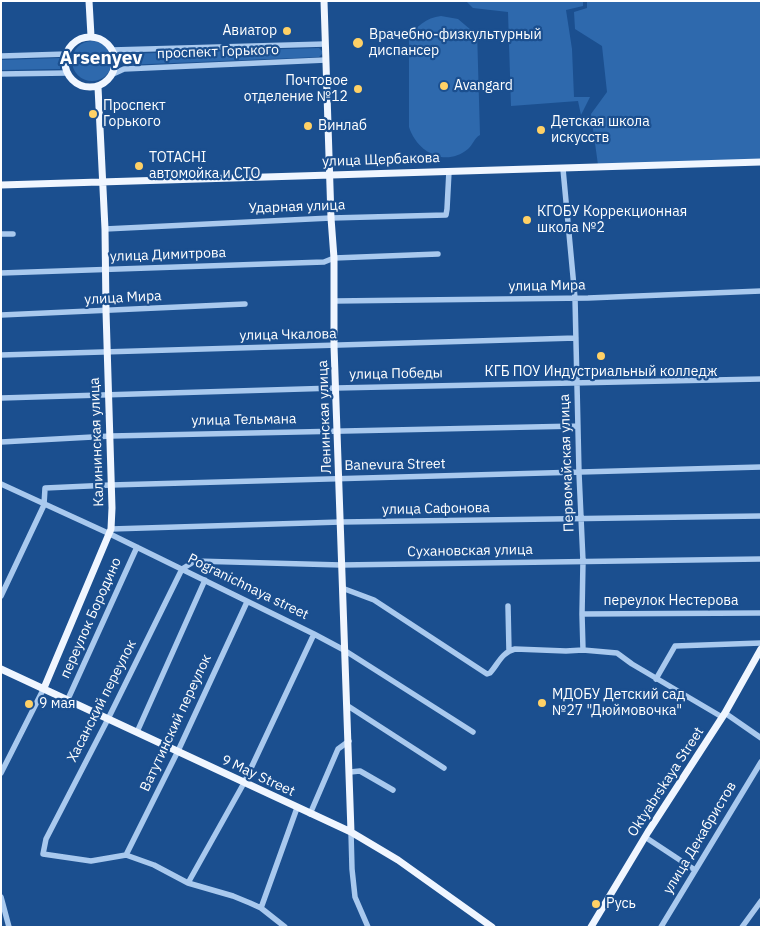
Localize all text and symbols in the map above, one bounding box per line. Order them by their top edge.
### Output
place label: Авиатор [222,23,277,39]
marker: Авиатор [281,25,293,37]
place label: Врачебно-физкультурный диспансер [369,27,542,59]
marker: Врачебно-физкультурный диспансер [351,36,365,50]
street label: проспект Горького [157,41,279,63]
district label: Arsenyev [60,48,142,70]
place label: Почтовое отделение №12 [244,73,348,105]
place label: Avangard [454,78,513,94]
marker: Avangard [438,80,450,92]
marker: Почтовое отделение №12 [352,83,364,95]
place label: Проспект Горького [103,98,166,130]
marker: Проспект Горького [87,108,99,120]
place label: Детская школа искусств [551,114,650,146]
place label: Винлаб [318,118,367,134]
marker: Винлаб [302,120,314,132]
marker: Детская школа искусств [535,124,547,136]
place label: TOTACHI автомойка и СТО [149,150,260,182]
street label: улица Щербакова [322,150,440,170]
marker: TOTACHI автомойка и СТО [133,160,145,172]
street label: Ударная улица [248,197,346,217]
place label: КГОБУ Коррекционная школа №2 [537,204,687,236]
marker: КГОБУ Коррекционная школа №2 [521,214,533,226]
street label: улица Димитрова [110,245,226,265]
street label: улица Мира [508,277,586,295]
street label: улица Мира [84,288,162,308]
street label: улица Чкалова [239,326,337,344]
marker: КГБ ПОУ Индустриальный колледж [595,350,607,362]
street label: Ленинская улица [315,360,335,474]
place label: КГБ ПОУ Индустриальный колледж [484,364,718,380]
street label: улица Победы [349,365,443,383]
street label: Калининская улица [86,377,108,507]
street label: Первомайская улица [556,394,578,532]
street label: улица Тельмана [191,411,297,429]
street label: Banevura Street [344,456,446,474]
street label: улица Сафонова [382,500,490,518]
street label: Сухановская улица [407,542,533,560]
street label: Pogranichnaya street [185,550,311,624]
street label: переулок Бородино [57,555,125,681]
street label: переулок Нестерова [604,593,738,609]
street label: Хасанский переулок [64,637,140,765]
street label: Ватутинский переулок [137,652,215,794]
place label: МДОБУ Детский сад №27 "Дюймовочка" [552,687,685,720]
place label: 9 мая [39,696,75,712]
marker: МДОБУ Детский сад №27 "Дюймовочка" [536,697,548,709]
marker: 9 мая [23,698,35,710]
street label: Oktyabrskaya Street [624,724,708,840]
street label: 9 May Street [219,752,297,800]
street label: улица Декабристов [660,779,740,897]
place label: Русь [606,896,636,912]
marker: Русь [590,898,602,910]

